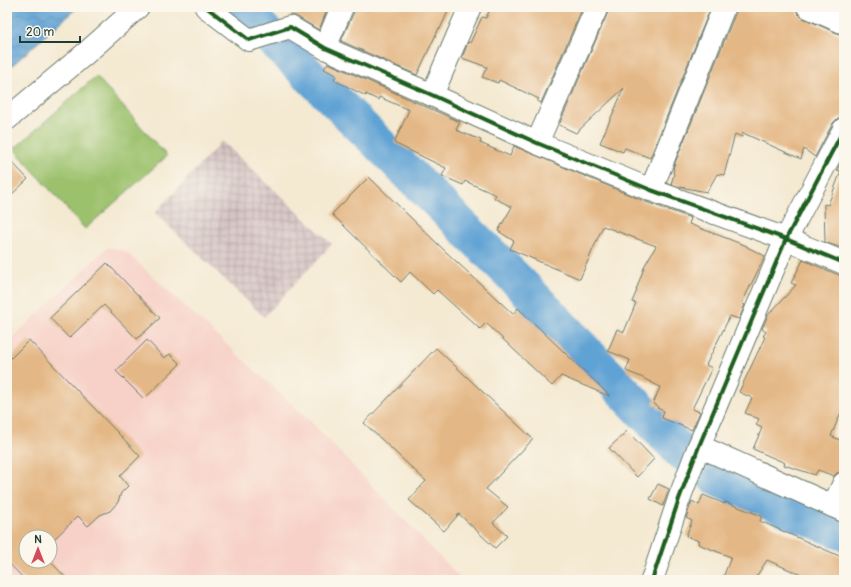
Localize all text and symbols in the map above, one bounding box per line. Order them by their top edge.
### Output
scale bar [20,18,80,44]
text: 20 m [26,25,55,40]
north arrow [18,529,58,569]
text: N [34,533,42,546]

